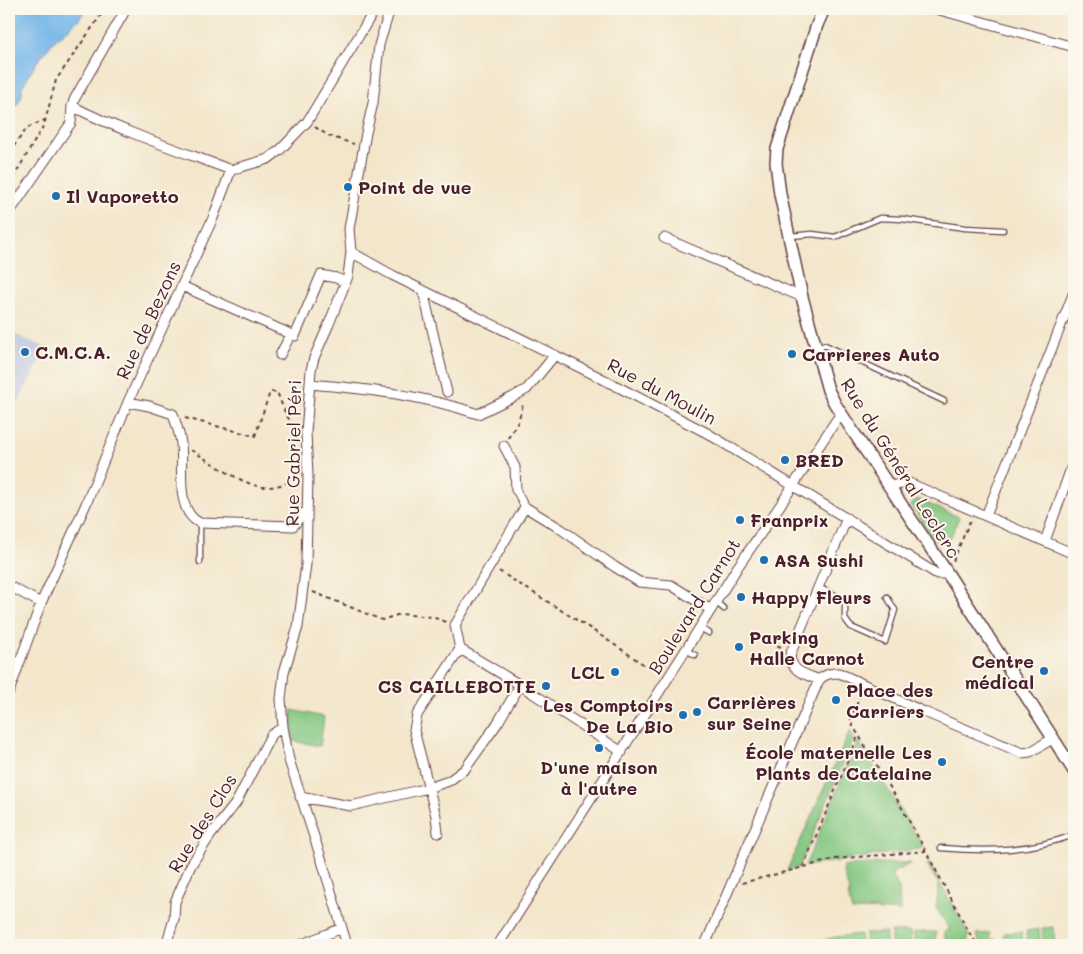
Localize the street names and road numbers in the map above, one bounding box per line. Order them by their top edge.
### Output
street label: Rue de Bezons [110,257,186,383]
street label: Rue du Moulin [603,352,721,430]
street label: Rue du Général Leclerc [836,373,966,563]
street label: Rue Gabriel Péri [280,379,306,527]
street label: Boulevard Carnot [642,533,746,679]
street label: Rue des Clos [162,769,242,877]

